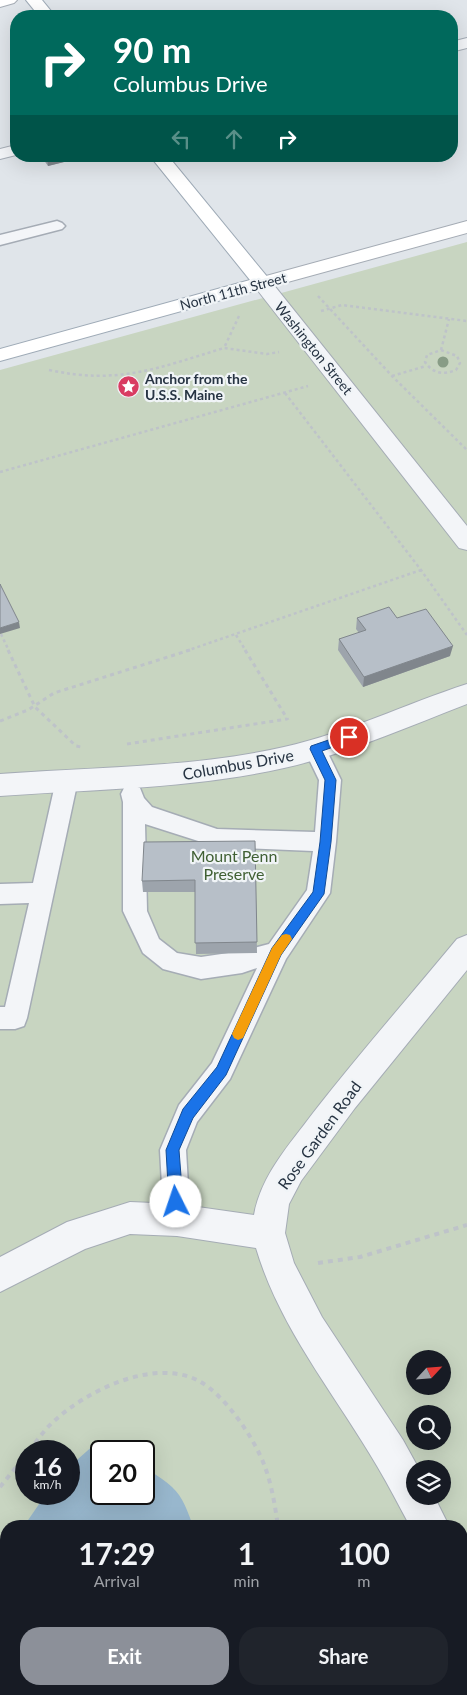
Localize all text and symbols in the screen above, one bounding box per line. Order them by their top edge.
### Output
text: 90 m [113,28,191,70]
icon: right [30,30,95,95]
text: Columbus Drive [113,70,268,97]
icon: left [167,125,195,153]
icon: ahead [220,125,248,153]
icon: right [273,125,301,153]
street label: North 11th Street [178,269,288,313]
street label: Washington Street [271,298,357,398]
place label: Anchor from the U.S.S. Maine [144,370,248,403]
place icon: Anchor from the U.S.S. Maine [117,374,141,398]
pin [328,716,370,758]
icon: arrive [335,723,363,751]
street label: Columbus Drive [181,745,295,783]
park label: Mount Penn Preserve [191,846,277,883]
street label: Rose Garden Road [273,1077,365,1193]
position arrow [149,1175,201,1227]
north arrow [406,1350,451,1395]
map controls [406,1350,451,1505]
button: search [406,1405,451,1450]
speed limit sign: 20 [90,1440,155,1505]
text: 16 [33,1451,62,1481]
button: layers [406,1460,451,1505]
text: km/h [33,1477,62,1492]
text: 17:29 [78,1535,155,1571]
text: 1 [238,1535,255,1571]
text: 100 [338,1535,390,1571]
text: Arrival [94,1571,140,1590]
text: min [234,1571,260,1590]
text: m [357,1571,370,1590]
button: Exit [20,1627,229,1685]
button: Share [239,1627,448,1685]

